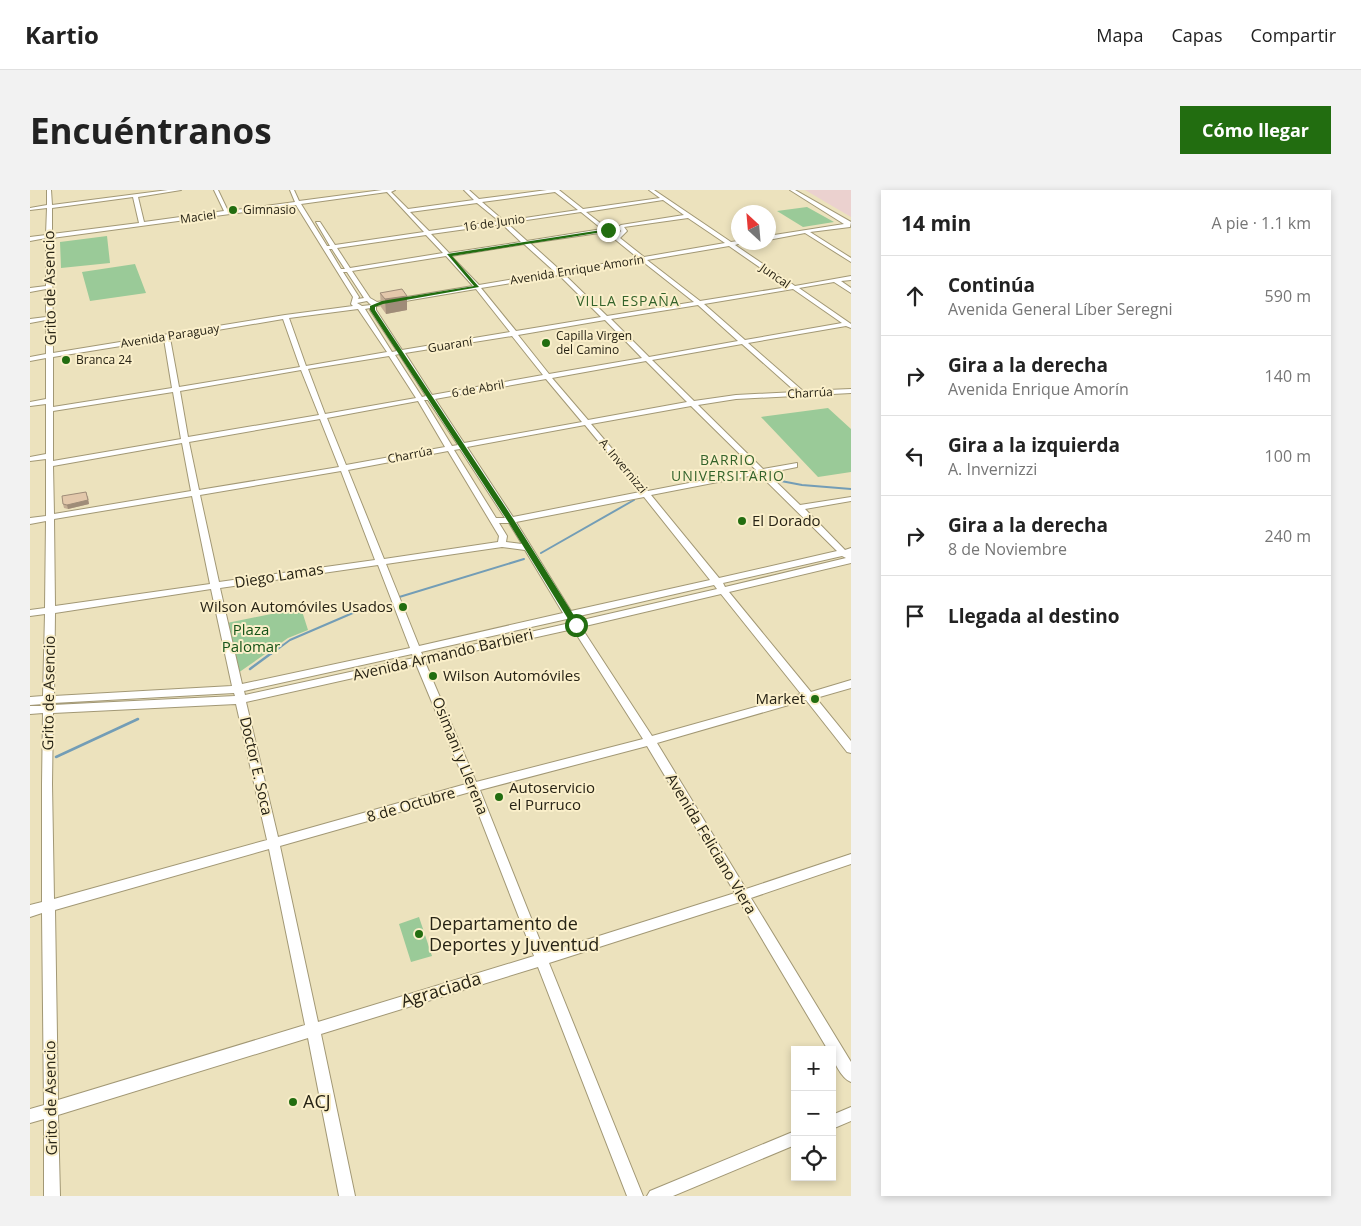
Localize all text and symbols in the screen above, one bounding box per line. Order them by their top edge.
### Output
text: Kartio [25,18,99,51]
text: Mapa [1096,23,1144,47]
text: Capas [1172,23,1222,47]
text: Compartir [1250,23,1336,47]
button: Cómo llegar [1180,106,1331,154]
text: Encuéntranos [30,107,272,154]
place label: Gimnasio [243,201,296,218]
marker: Gimnasio [227,204,239,216]
north arrow [731,205,776,250]
street label: Maciel [179,206,217,227]
text: 14 min [901,209,971,237]
street label: 16 de Junio [462,210,526,235]
text: A pie · 1.1 km [1212,212,1311,234]
route end [597,219,620,242]
street label: Grito de Asencio [38,230,60,346]
street label: Avenida Enrique Amorín [509,251,645,289]
street label: Juncal [756,258,794,292]
text: Continúa [948,272,1035,298]
icon: ahead [901,282,929,310]
text: 590 m [1265,285,1311,307]
district label: VILLA ESPAÑA [576,291,680,310]
text: Avenida General Líber Seregni [948,298,1173,320]
street label: Avenida Paraguay [119,319,222,352]
place label: Capilla Virgen del Camino [556,327,632,358]
street label: Guaraní [427,332,474,356]
marker: Capilla Virgen del Camino [540,337,552,349]
place label: Branca 24 [76,351,132,368]
text: Gira a la derecha [948,352,1108,378]
marker: Branca 24 [60,354,72,366]
icon: right [901,362,929,390]
text: 140 m [1265,365,1311,387]
street label: 6 de Abril [450,376,506,401]
text: Avenida Enrique Amorín [948,378,1129,400]
street label: Charrúa [787,383,833,402]
text: Gira a la izquierda [948,432,1120,458]
street label: A. Invernizzi [595,435,651,497]
street label: Charrúa [386,442,434,467]
icon: left [901,442,929,470]
text: 100 m [1265,445,1311,467]
district label: BARRIO UNIVERSITARIO [671,450,785,485]
text: A. Invernizzi [948,458,1037,480]
place label: El Dorado [752,510,821,530]
text: Gira a la derecha [948,512,1108,538]
marker: El Dorado [736,515,748,527]
icon: right [901,522,929,550]
text: 240 m [1265,525,1311,547]
text: 8 de Noviembre [948,538,1067,560]
street label: Diego Lamas [233,558,325,592]
place label: Wilson Automóviles Usados [200,596,393,616]
marker: Wilson Automóviles Usados [397,601,409,613]
icon: arrive [901,602,929,630]
text: Llegada al destino [948,603,1120,629]
route start [565,614,588,637]
park label: Plaza Palomar [222,619,280,656]
street label: Avenida Armando Barbieri [351,624,535,685]
street label: Grito de Asencio [37,635,59,751]
place label: Wilson Automóviles [443,665,580,685]
marker: Wilson Automóviles [427,670,439,682]
place label: Market [755,688,805,708]
marker: Market [809,693,821,705]
street label: Osimani y Llerena [428,694,494,817]
street label: Doctor E. Soca [236,715,278,817]
street label: Avenida Feliciano Viera [662,770,762,917]
place label: Autoservicio el Purruco [509,777,595,814]
street label: 8 de Octubre [364,782,457,826]
marker: Autoservicio el Purruco [493,791,505,803]
place label: Departamento de Deportes y Juventud [429,911,599,956]
marker: Departamento de Deportes y Juventud [413,928,425,940]
street label: Agraciada [398,965,484,1013]
street label: Grito de Asencio [39,1040,61,1156]
map controls [791,1046,836,1181]
button: + [791,1046,836,1091]
place label: ACJ [303,1089,331,1113]
button: − [791,1091,836,1136]
marker: ACJ [287,1096,299,1108]
button: locate [791,1136,836,1181]

